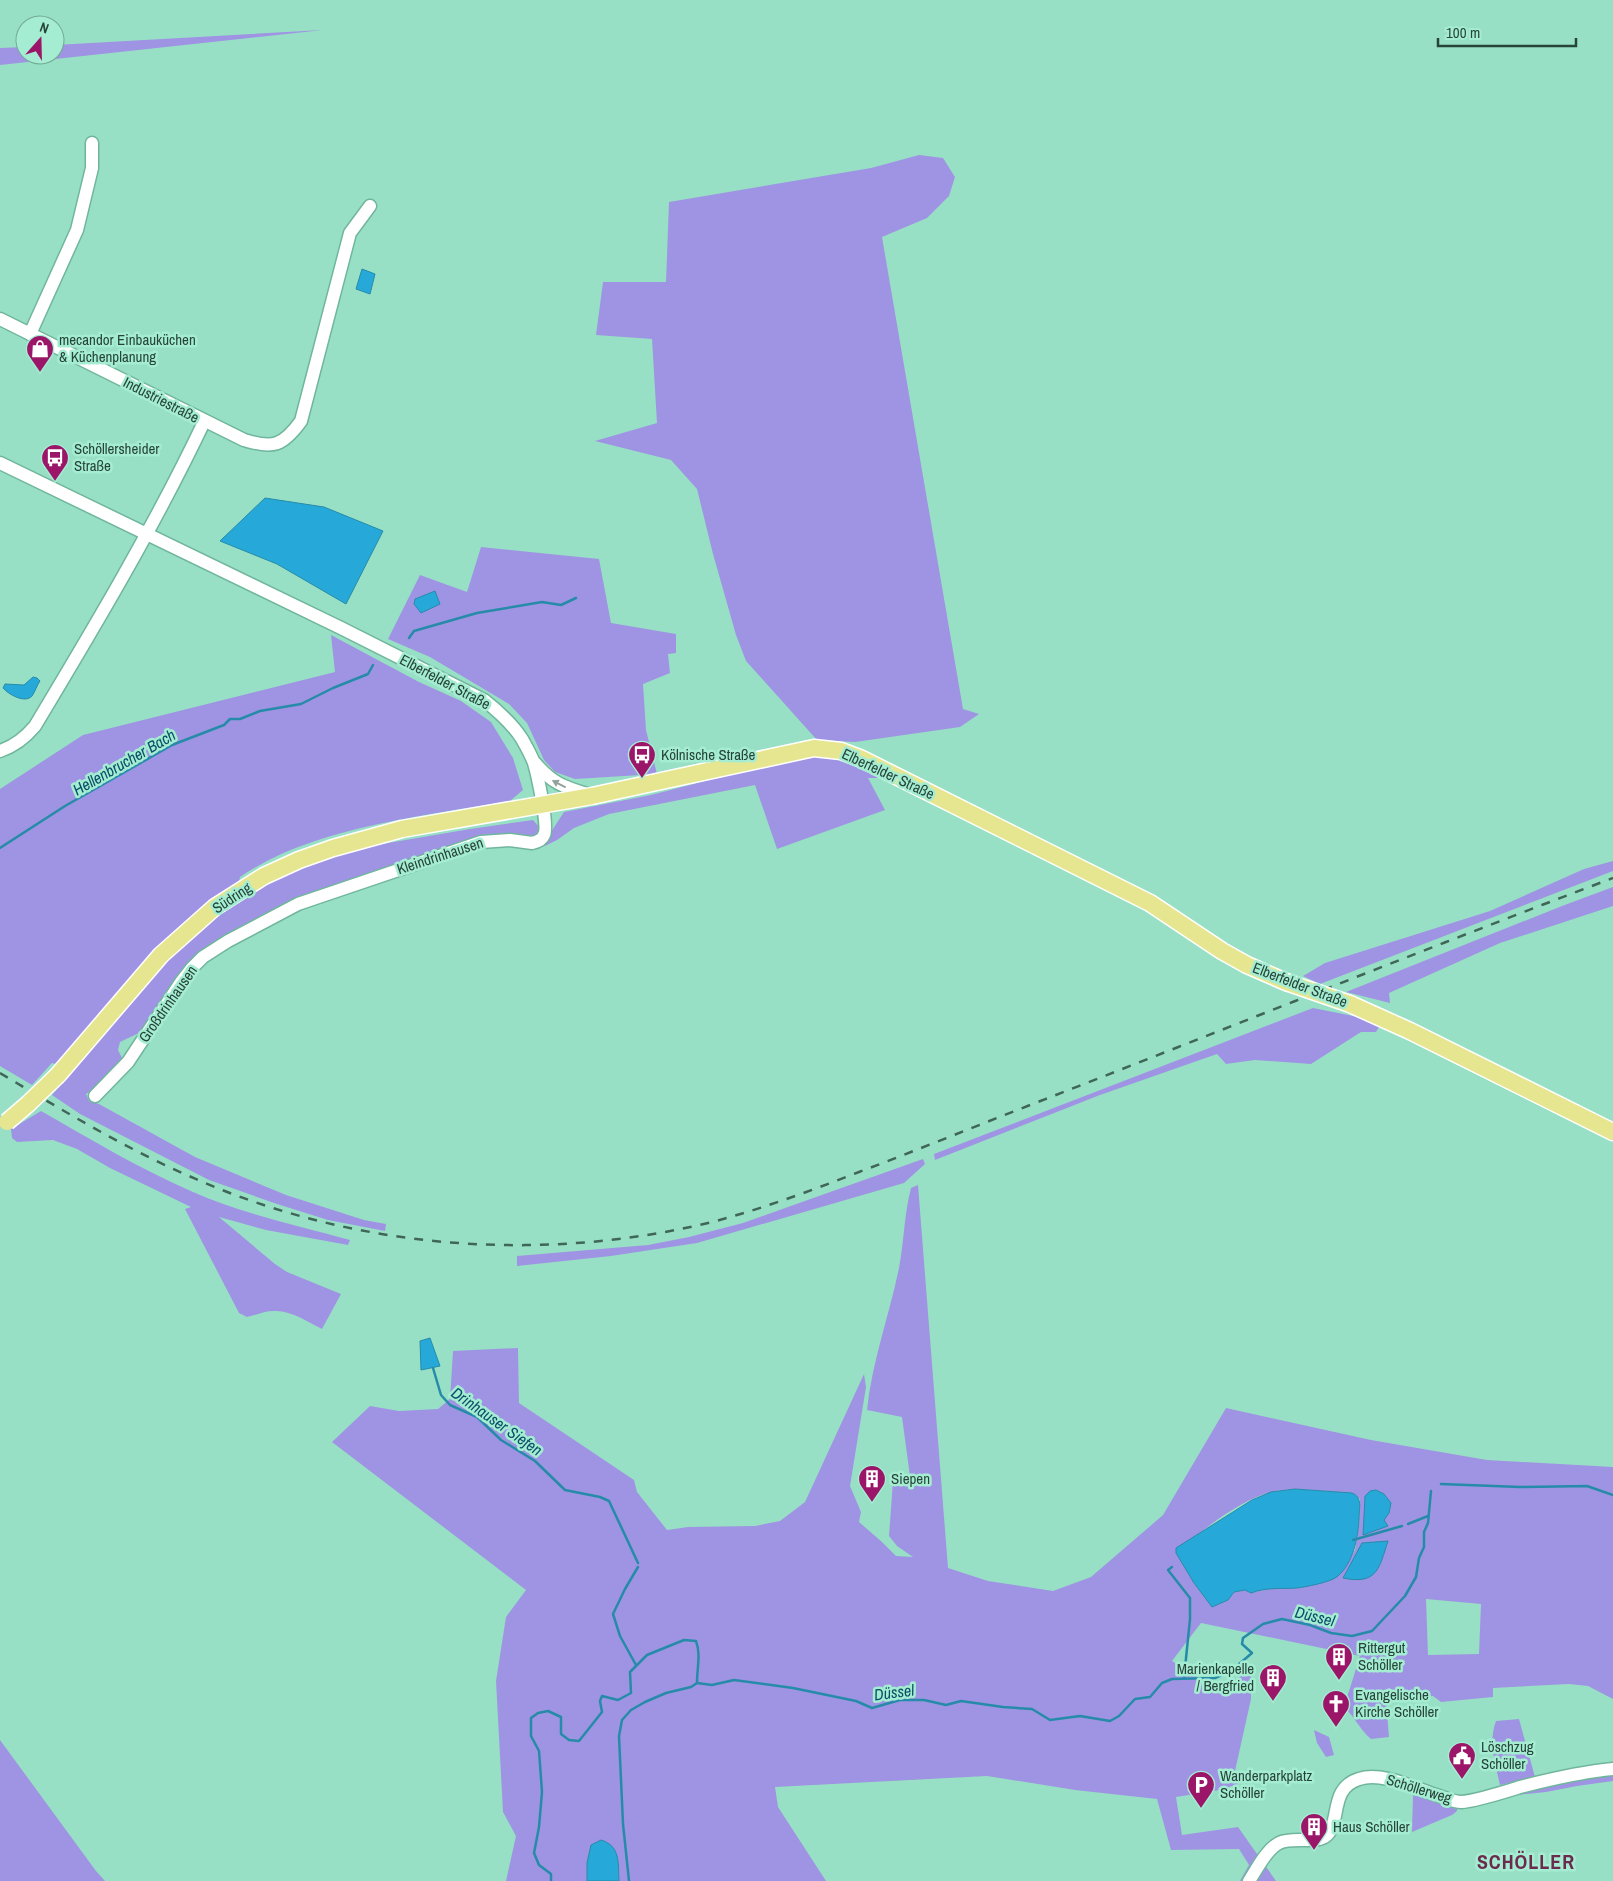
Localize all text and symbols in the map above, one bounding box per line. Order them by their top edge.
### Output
north arrow [15,15,65,65]
scale bar [1438,15,1576,47]
text: N [37,18,51,38]
text: 100 m [1446,22,1480,43]
place label: mecandor Einbauküchen & Küchenplanung [59,329,196,367]
shop icon: mecandor Einbauküchen & Küchenplanung [25,334,55,373]
street label: Industriestraße [120,371,203,428]
place label: Schöllersheider Straße [74,438,159,476]
bus stop icon: Schöllersheider Straße [40,443,70,482]
street label: Elberfelder Straße [396,649,494,714]
water label: Hellenbrucher Bach [69,724,179,800]
bus stop icon: Kölnische Straße [627,740,657,779]
street label: Elberfelder Straße [839,743,938,804]
place label: Kölnische Straße [661,744,756,765]
one-way arrow [552,780,567,788]
street label: Kleindrinhausen [394,832,486,879]
street label: Südring [208,877,256,918]
street label: Elberfelder Straße [1250,957,1351,1012]
street label: Großdrinhausen [133,961,202,1046]
water label: Drinhauser Siefen [447,1381,547,1461]
building icon: Siepen [857,1464,887,1503]
place label: Siepen [891,1468,930,1489]
water label: Düssel [1293,1600,1338,1632]
place label: Rittergut Schöller [1358,1637,1406,1675]
building icon: Rittergut Schöller [1324,1642,1354,1681]
place label: Marienkapelle / Bergfried [1177,1658,1254,1696]
building icon: Marienkapelle / Bergfried [1258,1663,1288,1702]
water label: Düssel [873,1679,916,1705]
place label: Evangelische Kirche Schöller [1355,1684,1438,1722]
church icon: Evangelische Kirche Schöller [1321,1689,1351,1728]
place label: Löschzug Schöller [1481,1736,1534,1774]
public building icon: Löschzug Schöller [1447,1741,1477,1780]
place label: Wanderparkplatz Schöller [1220,1765,1313,1803]
street label: Schöllerweg [1384,1769,1454,1808]
parking icon: Wanderparkplatz Schöller [1186,1770,1216,1809]
building icon: Haus Schöller [1299,1812,1329,1851]
place label: Haus Schöller [1333,1816,1410,1837]
district label: SCHÖLLER [1477,1848,1575,1875]

